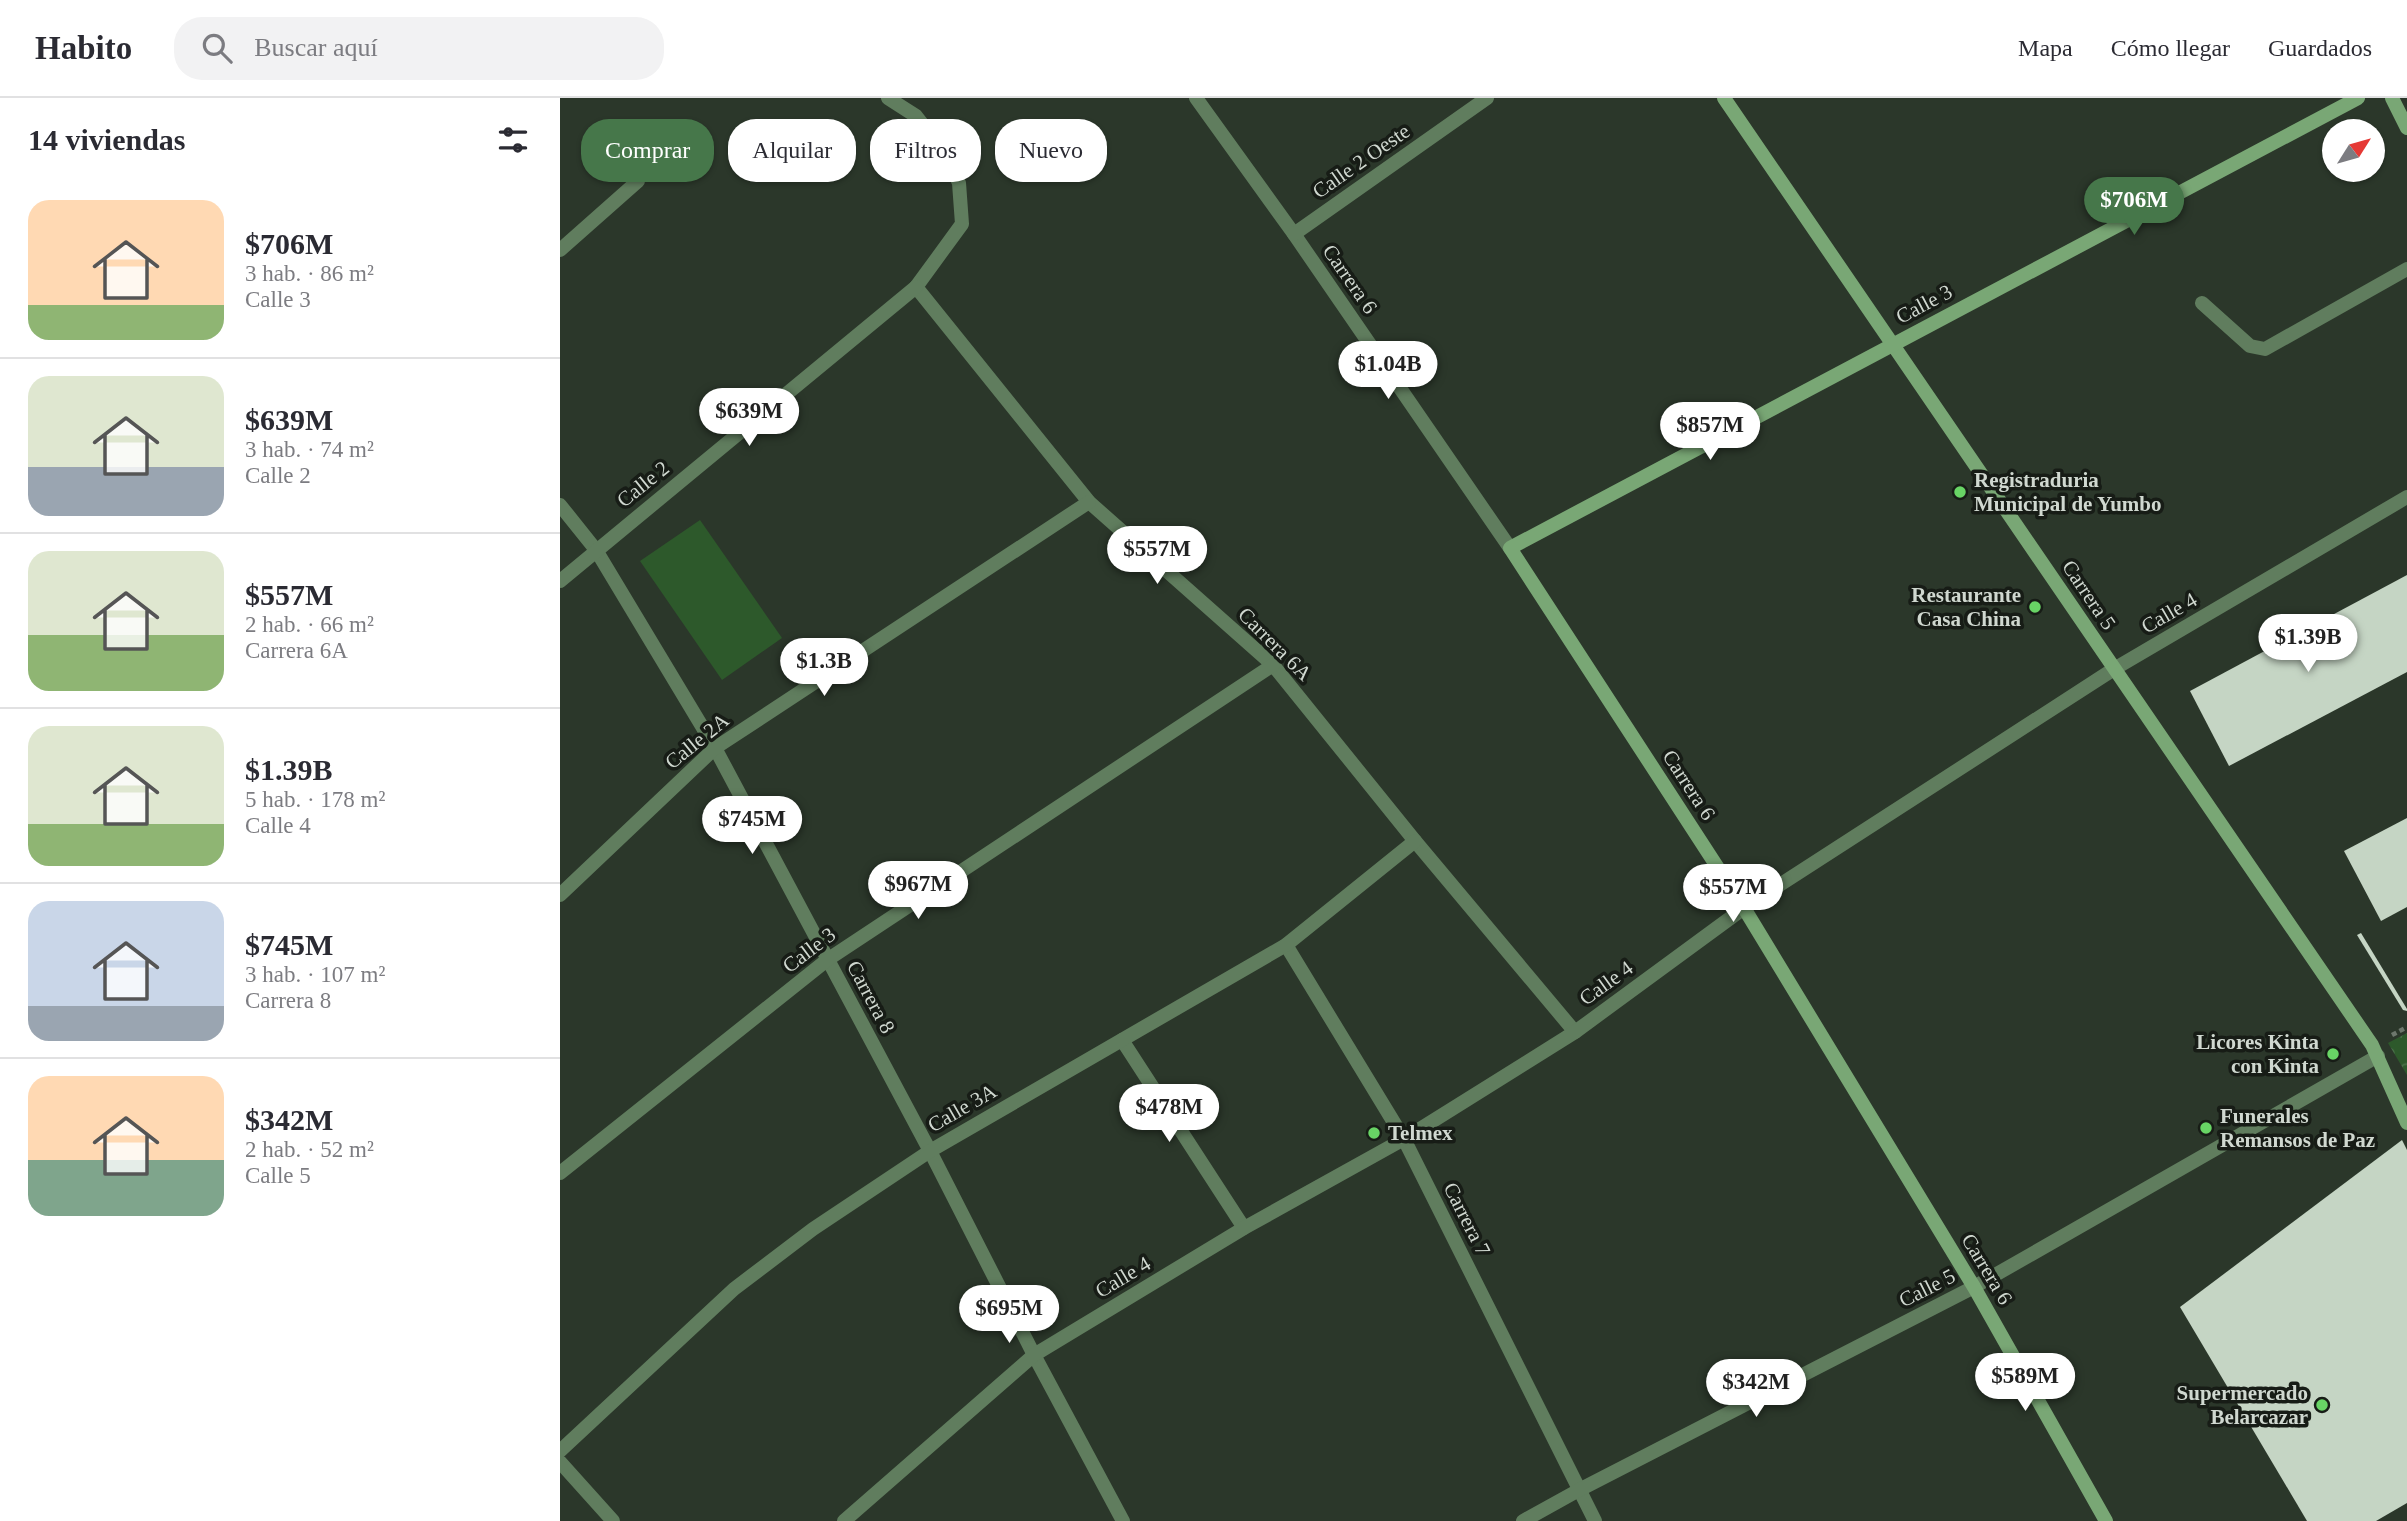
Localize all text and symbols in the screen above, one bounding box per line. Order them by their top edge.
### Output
search box [174,17,664,80]
icon: search [198,29,236,67]
text: Habito [35,30,132,66]
text: Buscar aquí [254,33,378,62]
text: Mapa [2018,35,2073,61]
text: Cómo llegar [2111,35,2230,61]
text: Guardados [2268,35,2372,61]
chip: Comprar [581,119,714,182]
chip: Alquilar [728,119,856,182]
chip: Filtros [870,119,981,182]
chip: Nuevo [995,119,1107,182]
street label: Calle 2 Oeste [1308,119,1414,203]
north arrow [2322,119,2385,182]
map controls [2322,119,2385,182]
icon: filters [494,121,532,159]
text: 14 viviendas [28,123,186,156]
pin: $706M [2085,178,2183,237]
text: $706M [2100,187,2168,212]
text: $706M [245,227,333,260]
icon: home [84,228,168,312]
street label: Carrera 6 [1318,240,1382,318]
text: 3 hab. · 86 m² [245,261,374,286]
street label: Calle 3 [1892,279,1956,329]
text: Calle 3 [245,287,311,312]
pin: $1.04B [1331,342,1445,401]
text: $1.04B [1354,351,1422,376]
pin: $639M [700,388,798,448]
text: $639M [715,398,783,423]
pin: $857M [1661,402,1759,462]
text: $639M [245,403,333,436]
icon: home [84,404,168,488]
text: $857M [1676,412,1744,437]
text: 3 hab. · 74 m² [245,437,374,462]
street label: Calle 2 [612,456,674,512]
text: Calle 2 [245,463,311,488]
place label: Registraduria Municipal de Yumbo [1974,468,2162,516]
marker: Registraduria Municipal de Yumbo [1952,484,1968,500]
pin: $557M [1108,526,1206,586]
text: $557M [1123,536,1191,561]
street label: Carrera 5 [2057,556,2121,634]
text: $557M [245,578,333,611]
icon: home [84,579,168,663]
place label: Restaurante Casa China [1911,583,2021,631]
street label: Calle 4 [2137,587,2201,638]
marker: Restaurante Casa China [2027,599,2043,615]
street label: Carrera 6A [1233,602,1317,686]
text: 2 hab. · 66 m² [245,612,374,637]
pin: $1.39B [2251,614,2365,674]
text: $1.39B [2274,624,2342,649]
text: Carrera 6A [245,638,348,663]
pin: $1.3B [775,638,873,698]
text: $1.3B [796,648,852,673]
street label: Calle 2A [660,707,734,774]
street label: Carrera 6 [1658,745,1720,825]
text: $1.39B [245,753,333,786]
icon: home [84,754,168,838]
text: 5 hab. · 178 m² [245,787,385,812]
pin: $745M [703,796,801,856]
text: $745M [718,806,786,831]
text: Calle 4 [245,813,311,838]
pin: $967M [869,862,967,921]
pin: $557M [1684,864,1782,924]
text: $967M [884,871,952,896]
text: $557M [1699,874,1767,899]
street label: Calle 3 [778,922,840,978]
text: $745M [245,928,333,961]
icon: home [84,929,168,1013]
street label: Calle 4 [1575,955,1638,1010]
street label: Carrera 8 [842,957,900,1037]
text: 3 hab. · 107 m² [245,962,385,987]
text: Carrera 8 [245,988,331,1013]
place label: Licores Kinta con Kinta [2196,1030,2319,1078]
marker: Licores Kinta con Kinta [2325,1046,2341,1062]
street label: Calle 3A [923,1078,1001,1137]
pin: $478M [1120,1084,1218,1144]
text: $478M [1135,1094,1203,1119]
text: $342M [245,1103,333,1136]
icon: home [84,1104,168,1188]
place label: Funerales Remansos de Paz [2220,1104,2375,1152]
marker: Funerales Remansos de Paz [2198,1120,2214,1136]
place label: Telmex [1388,1121,1453,1145]
marker: Telmex [1366,1125,1382,1141]
text: 2 hab. · 52 m² [245,1137,374,1162]
text: Calle 5 [245,1163,311,1188]
street label: Carrera 7 [1438,1178,1496,1260]
street label: Carrera 6 [1956,1229,2018,1309]
street label: Calle 4 [1091,1251,1155,1303]
street label: Calle 5 [1895,1264,1959,1312]
pin: $695M [960,1286,1058,1345]
text: $695M [975,1295,1043,1320]
pin: $589M [1976,1354,2074,1413]
pin: $342M [1707,1360,1805,1419]
text: $589M [1991,1363,2059,1388]
text: $342M [1722,1369,1790,1394]
place label: Supermercado Belarcazar [2177,1381,2308,1429]
marker: Supermercado Belarcazar [2314,1397,2330,1413]

